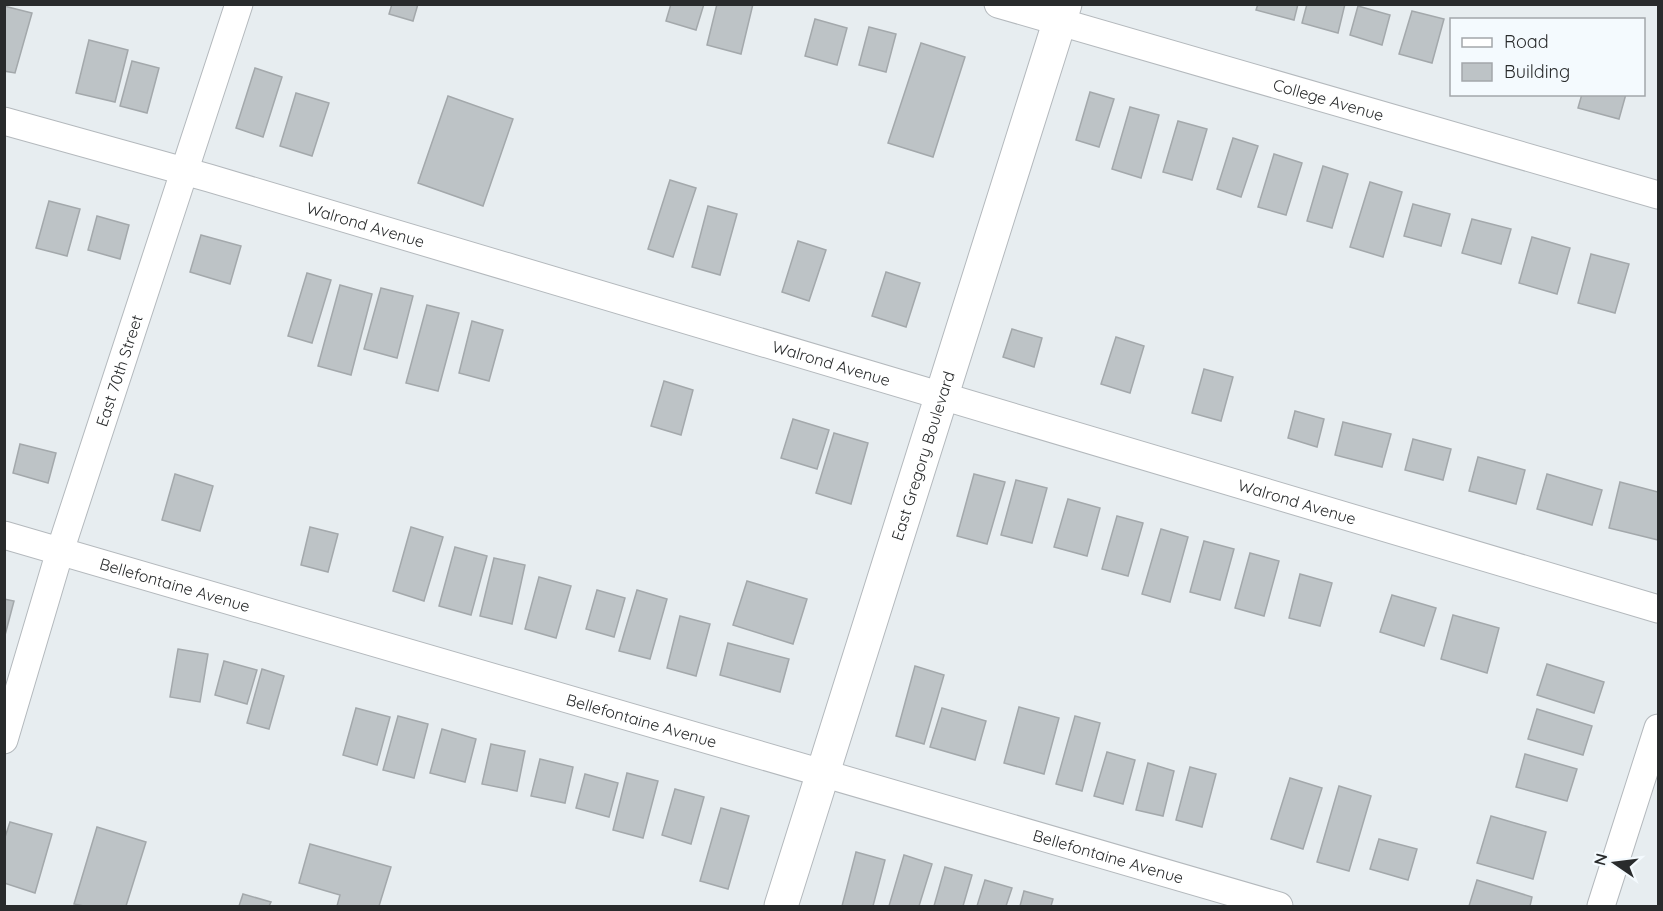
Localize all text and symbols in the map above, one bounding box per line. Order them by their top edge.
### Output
legend [1450,18,1645,96]
text: Road [1504,30,1549,53]
text: Building [1504,60,1570,83]
street label: College Avenue [1271,74,1386,125]
street label: Walrond Avenue [304,198,427,252]
street label: East 70th Street [91,312,147,429]
street label: Walrond Avenue [770,336,893,390]
street label: East Gregory Boulevard [887,369,959,543]
street label: Walrond Avenue [1236,475,1359,529]
street label: Bellefontaine Avenue [97,553,253,616]
street label: Bellefontaine Avenue [564,689,719,752]
street label: Bellefontaine Avenue [1031,825,1186,888]
north arrow [1585,833,1645,893]
text: N [1589,851,1612,867]

